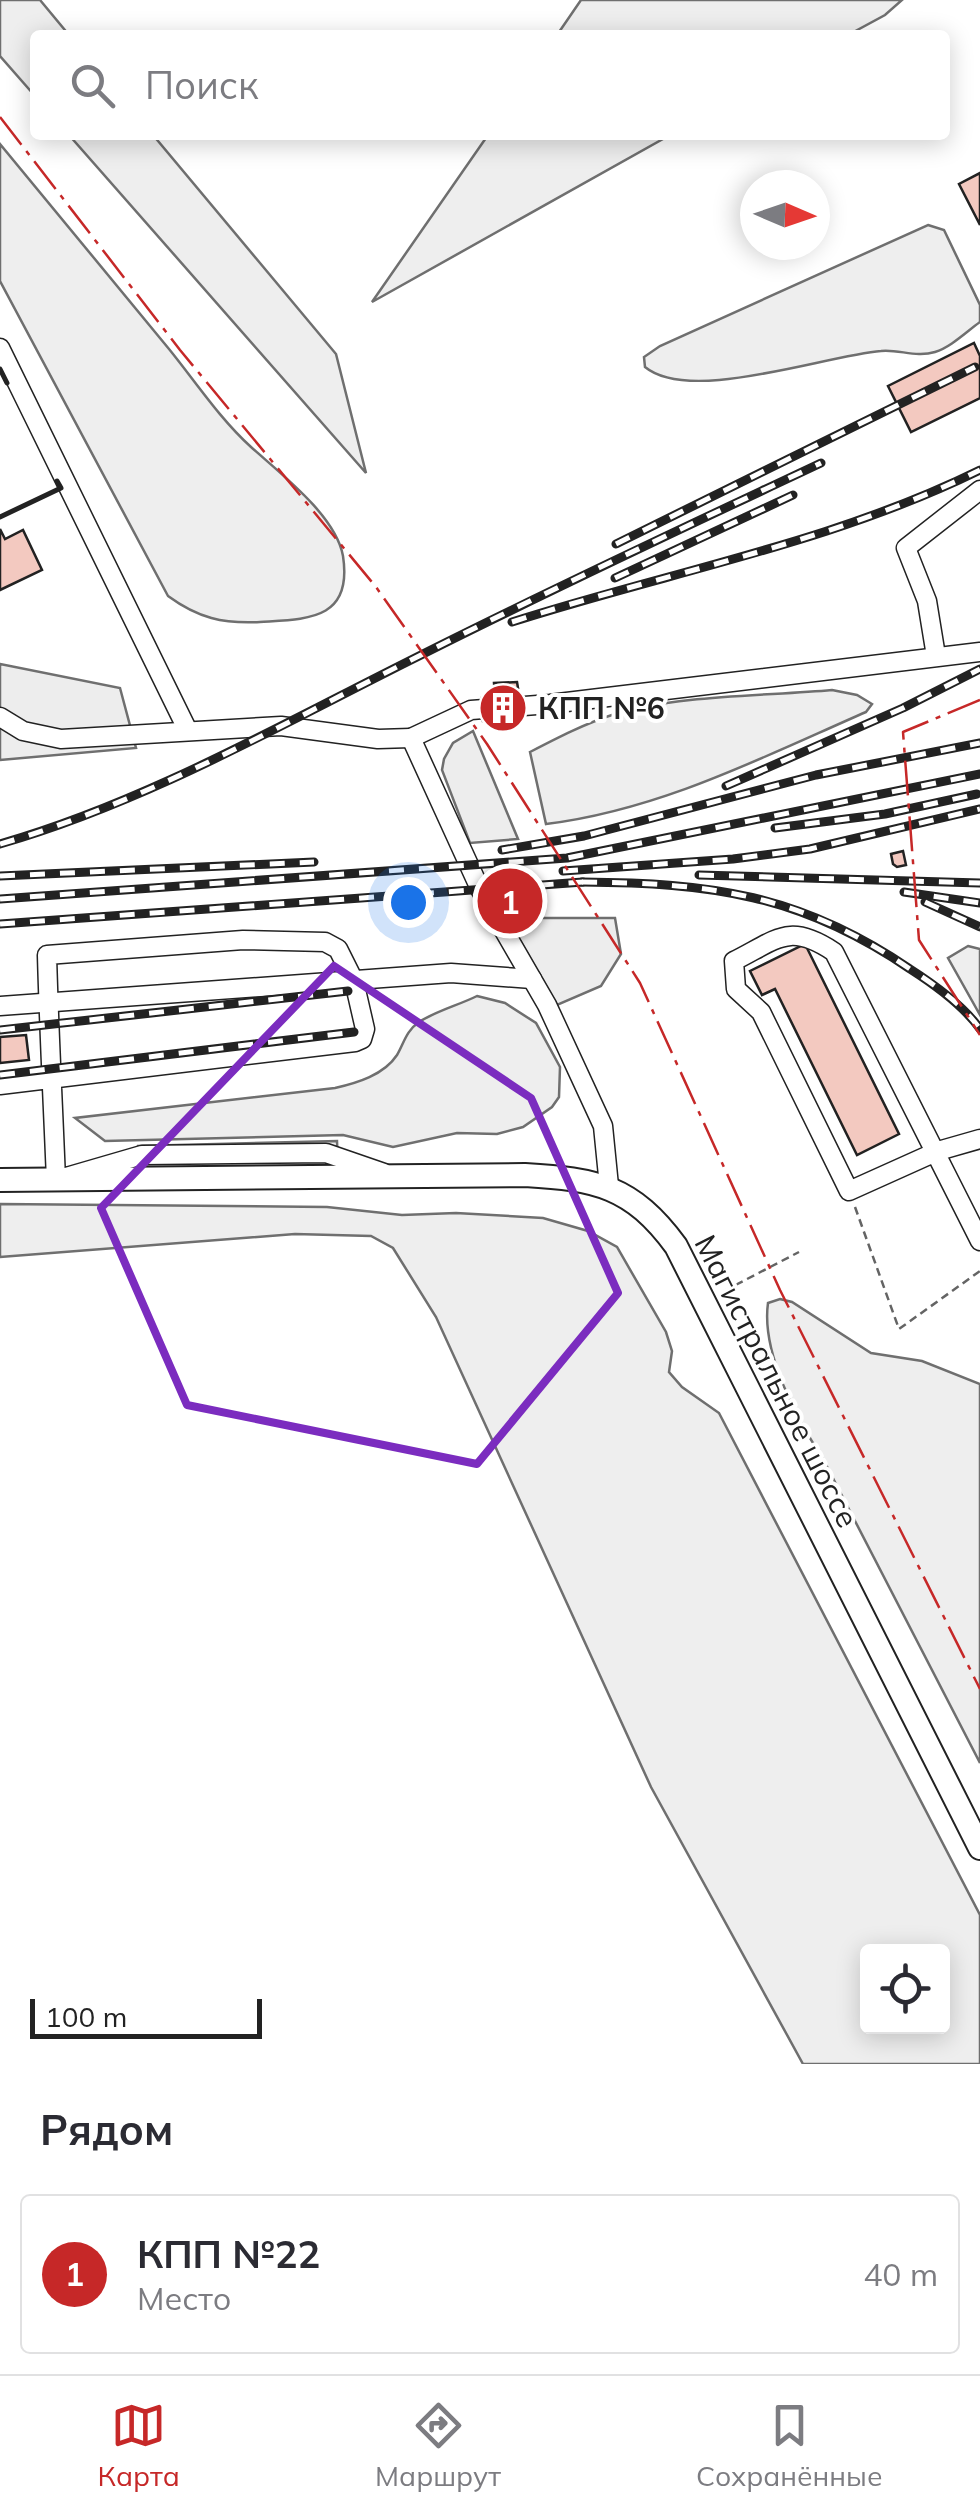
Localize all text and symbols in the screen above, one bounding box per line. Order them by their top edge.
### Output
search box [30,30,950,140]
icon: search [65,58,120,113]
text: Поиск [145,61,258,109]
north arrow [740,170,830,260]
building icon: КПП №6 [477,682,529,734]
place label: КПП №6 [538,689,665,727]
pin: 1 [478,864,542,938]
your location [383,877,434,928]
street label: Магистральное шоссе [687,1228,867,1534]
map controls [860,1944,950,2034]
button: locate [860,1944,950,2034]
scale bar [30,1994,262,2038]
text: 100 m [45,1999,127,2034]
text: Рядом [40,2103,173,2156]
text: КПП №22 [137,2230,320,2278]
text: 1 [65,2254,84,2294]
text: 40 m [863,2254,938,2294]
text: Место [137,2278,231,2318]
tab: Карта [98,2398,180,2493]
tab: Маршрут [375,2398,501,2493]
tab: Сохранённые [696,2398,882,2493]

